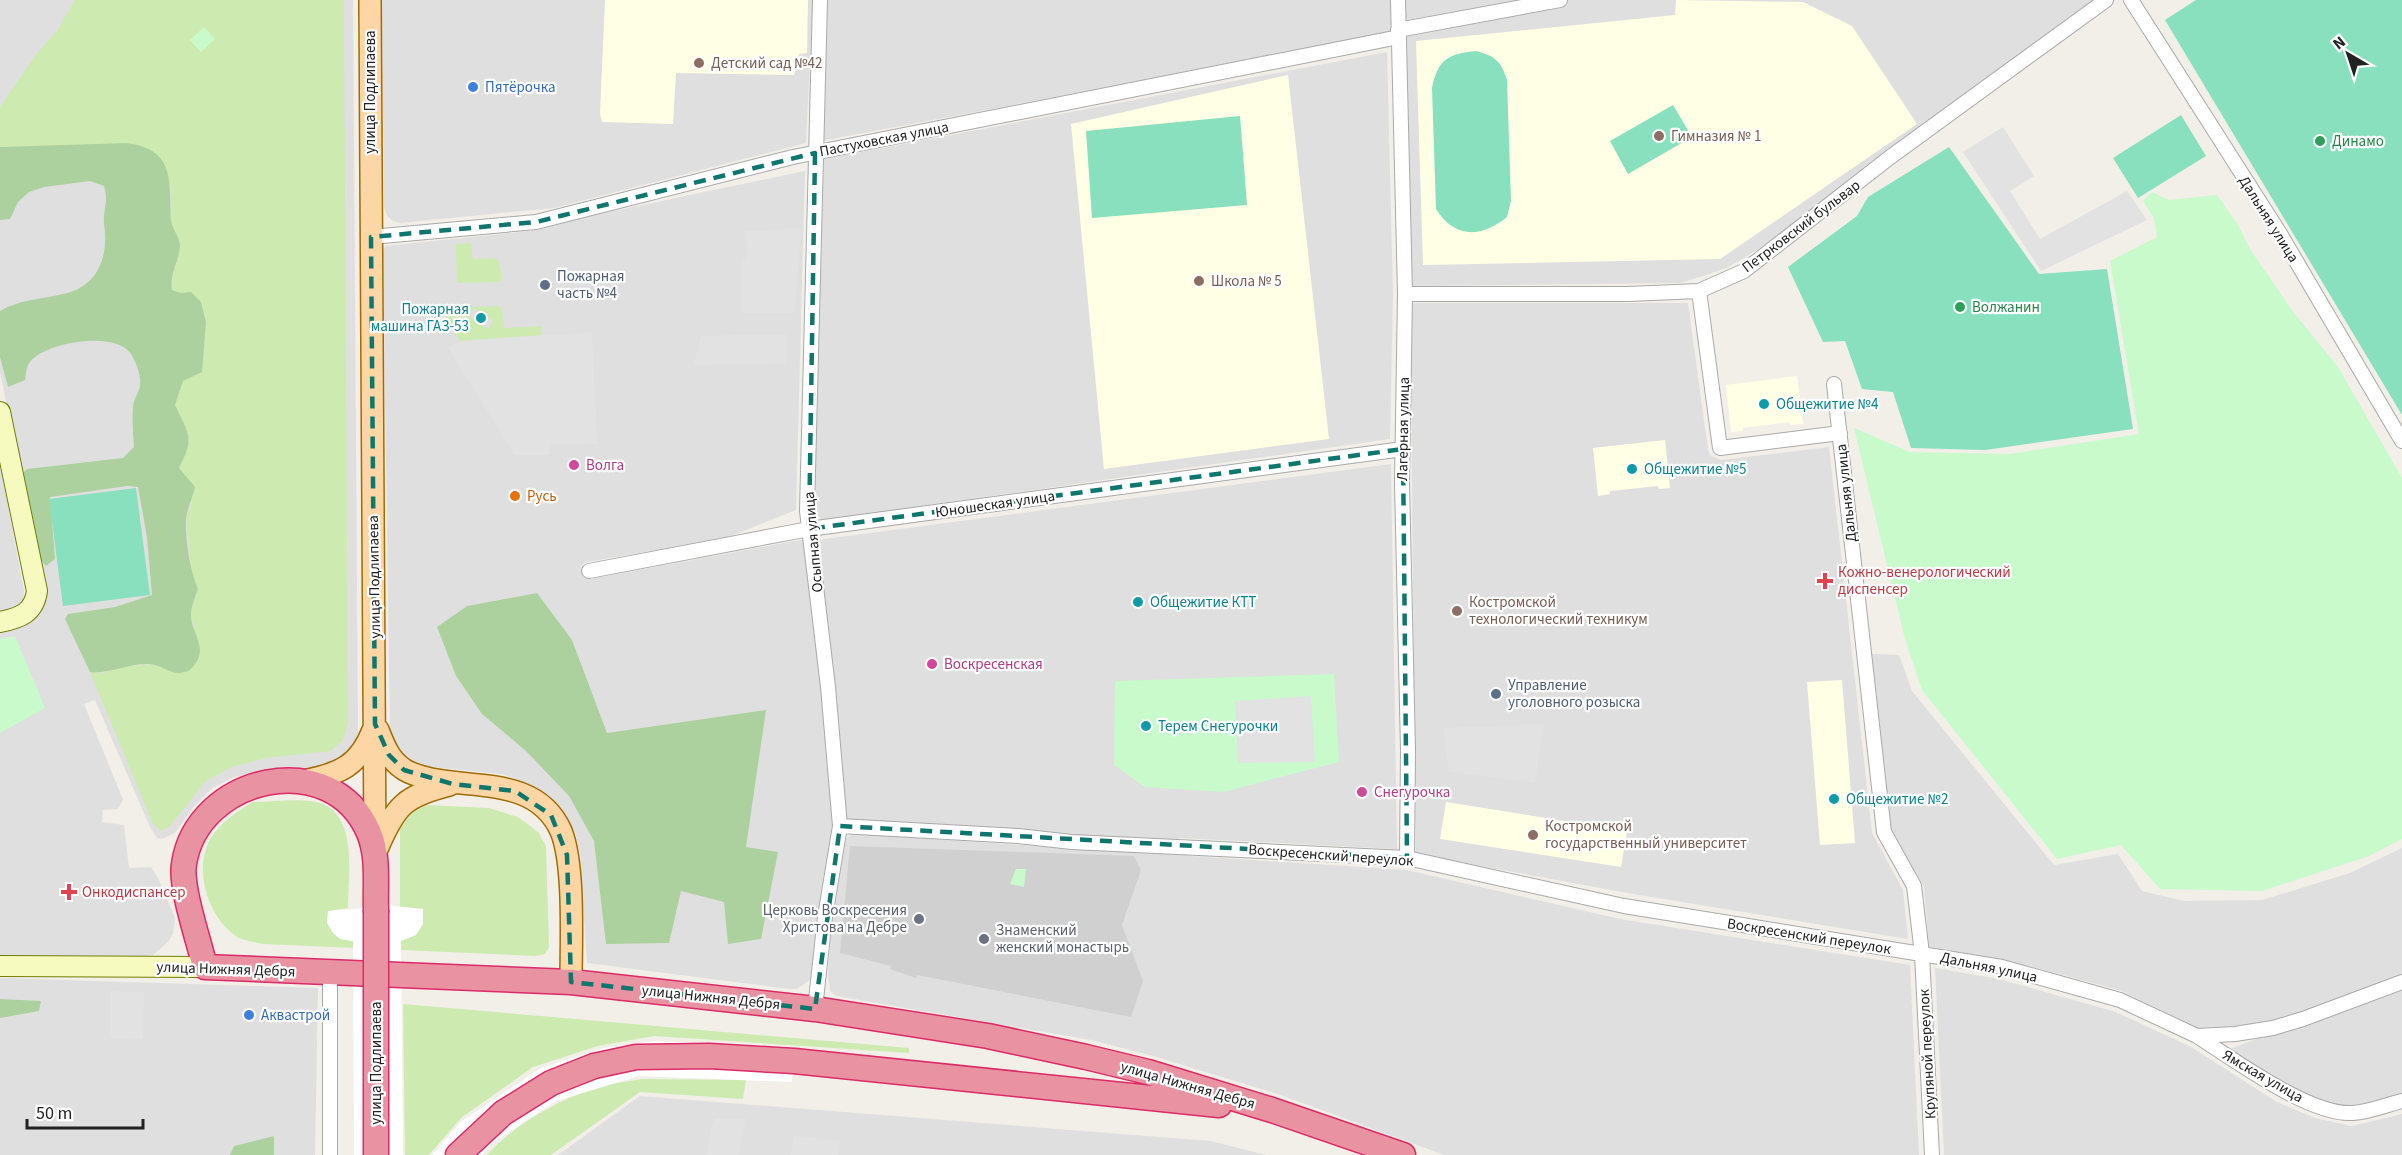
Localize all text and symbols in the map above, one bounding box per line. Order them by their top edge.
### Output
north arrow [2318,24,2378,84]
street label: улица Подлипаева [360,30,381,154]
text: N [2328,31,2350,55]
place label: Детский сад №42 [711,53,822,74]
marker: Детский сад №42 [692,56,706,70]
place label: Пятёрочка [485,77,556,98]
marker: Пятёрочка [466,80,480,94]
street label: Пастуховская улица [818,117,951,162]
place label: Гимназия № 1 [1671,126,1761,147]
marker: Гимназия № 1 [1652,129,1666,143]
place label: Динамо [2332,131,2384,152]
marker: Динамо [2313,134,2327,148]
street label: Дальняя улица [2233,172,2304,267]
street label: Петрковский бульвар [1738,175,1865,278]
place label: Пожарная часть №4 [557,266,625,304]
place label: Школа № 5 [1211,271,1282,292]
marker: Школа № 5 [1192,274,1206,288]
marker: Пожарная часть №4 [538,278,552,292]
place label: Волжанин [1972,297,2040,318]
place label: Пожарная машина ГАЗ-53 [371,299,469,337]
marker: Волжанин [1953,300,1967,314]
marker: Пожарная машина ГАЗ-53 [474,311,488,325]
street label: Лагерная улица [1392,377,1415,481]
place label: Общежитие №4 [1776,394,1879,415]
marker: Общежитие №4 [1757,397,1771,411]
street label: Дальняя улица [1831,443,1862,543]
place label: Волга [586,455,624,476]
marker: Волга [567,458,581,472]
place label: Общежитие №5 [1644,459,1746,480]
marker: Общежитие №5 [1625,462,1639,476]
place label: Русь [527,486,557,507]
street label: Юношеская улица [934,486,1056,523]
marker: Русь [508,489,522,503]
street label: Осыпная улица [799,491,828,593]
street label: улица Подлипаева [363,515,386,639]
place label: Кожно-венерологический диспенсер [1838,562,2011,600]
marker: Кожно-венерологический диспенсер [1816,572,1834,590]
place label: Общежитие КТТ [1150,592,1256,613]
place label: Костромской технологический техникум [1469,592,1648,630]
marker: Общежитие КТТ [1131,595,1145,609]
marker: Костромской технологический техникум [1450,604,1464,618]
place label: Воскресенская [944,654,1043,675]
marker: Воскресенская [925,657,939,671]
place label: Управление уголовного розыска [1508,675,1640,713]
marker: Управление уголовного розыска [1489,687,1503,701]
place label: Терем Cнегурочки [1158,716,1278,737]
marker: Терем Cнегурочки [1139,719,1153,733]
place label: Снегурочка [1374,782,1450,803]
marker: Снегурочка [1355,785,1369,799]
place label: Общежитие №2 [1846,789,1948,810]
marker: Общежитие №2 [1827,792,1841,806]
place label: Костромской государственный университет [1545,816,1747,854]
marker: Костромской государственный университет [1526,828,1540,842]
street label: Воскресенский переулок [1248,839,1415,872]
place label: Онкодиспансер [82,882,186,903]
marker: Онкодиспансер [60,883,78,901]
place label: Церковь Воскресения Христова на Дебре [763,900,907,938]
marker: Церковь Воскресения Христова на Дебре [912,912,926,926]
street label: Воскресенский переулок [1726,913,1893,960]
place label: Знаменский женский монастырь [996,920,1129,958]
marker: Знаменский женский монастырь [977,932,991,946]
street label: Дальняя улица [1938,947,2039,988]
street label: улица Нижняя Дебря [156,957,296,982]
street label: улица Нижняя Дебря [641,980,781,1015]
street label: Крупяной переулок [1914,988,1941,1119]
street label: улица Подлипаева [366,1001,387,1125]
place label: Аквастрой [261,1005,330,1026]
marker: Аквастрой [242,1008,256,1022]
street label: Ямская улица [2219,1045,2307,1108]
street label: улица Нижняя Дебря [1118,1056,1258,1115]
scale bar [27,1092,142,1130]
text: 50 m [36,1101,72,1126]

